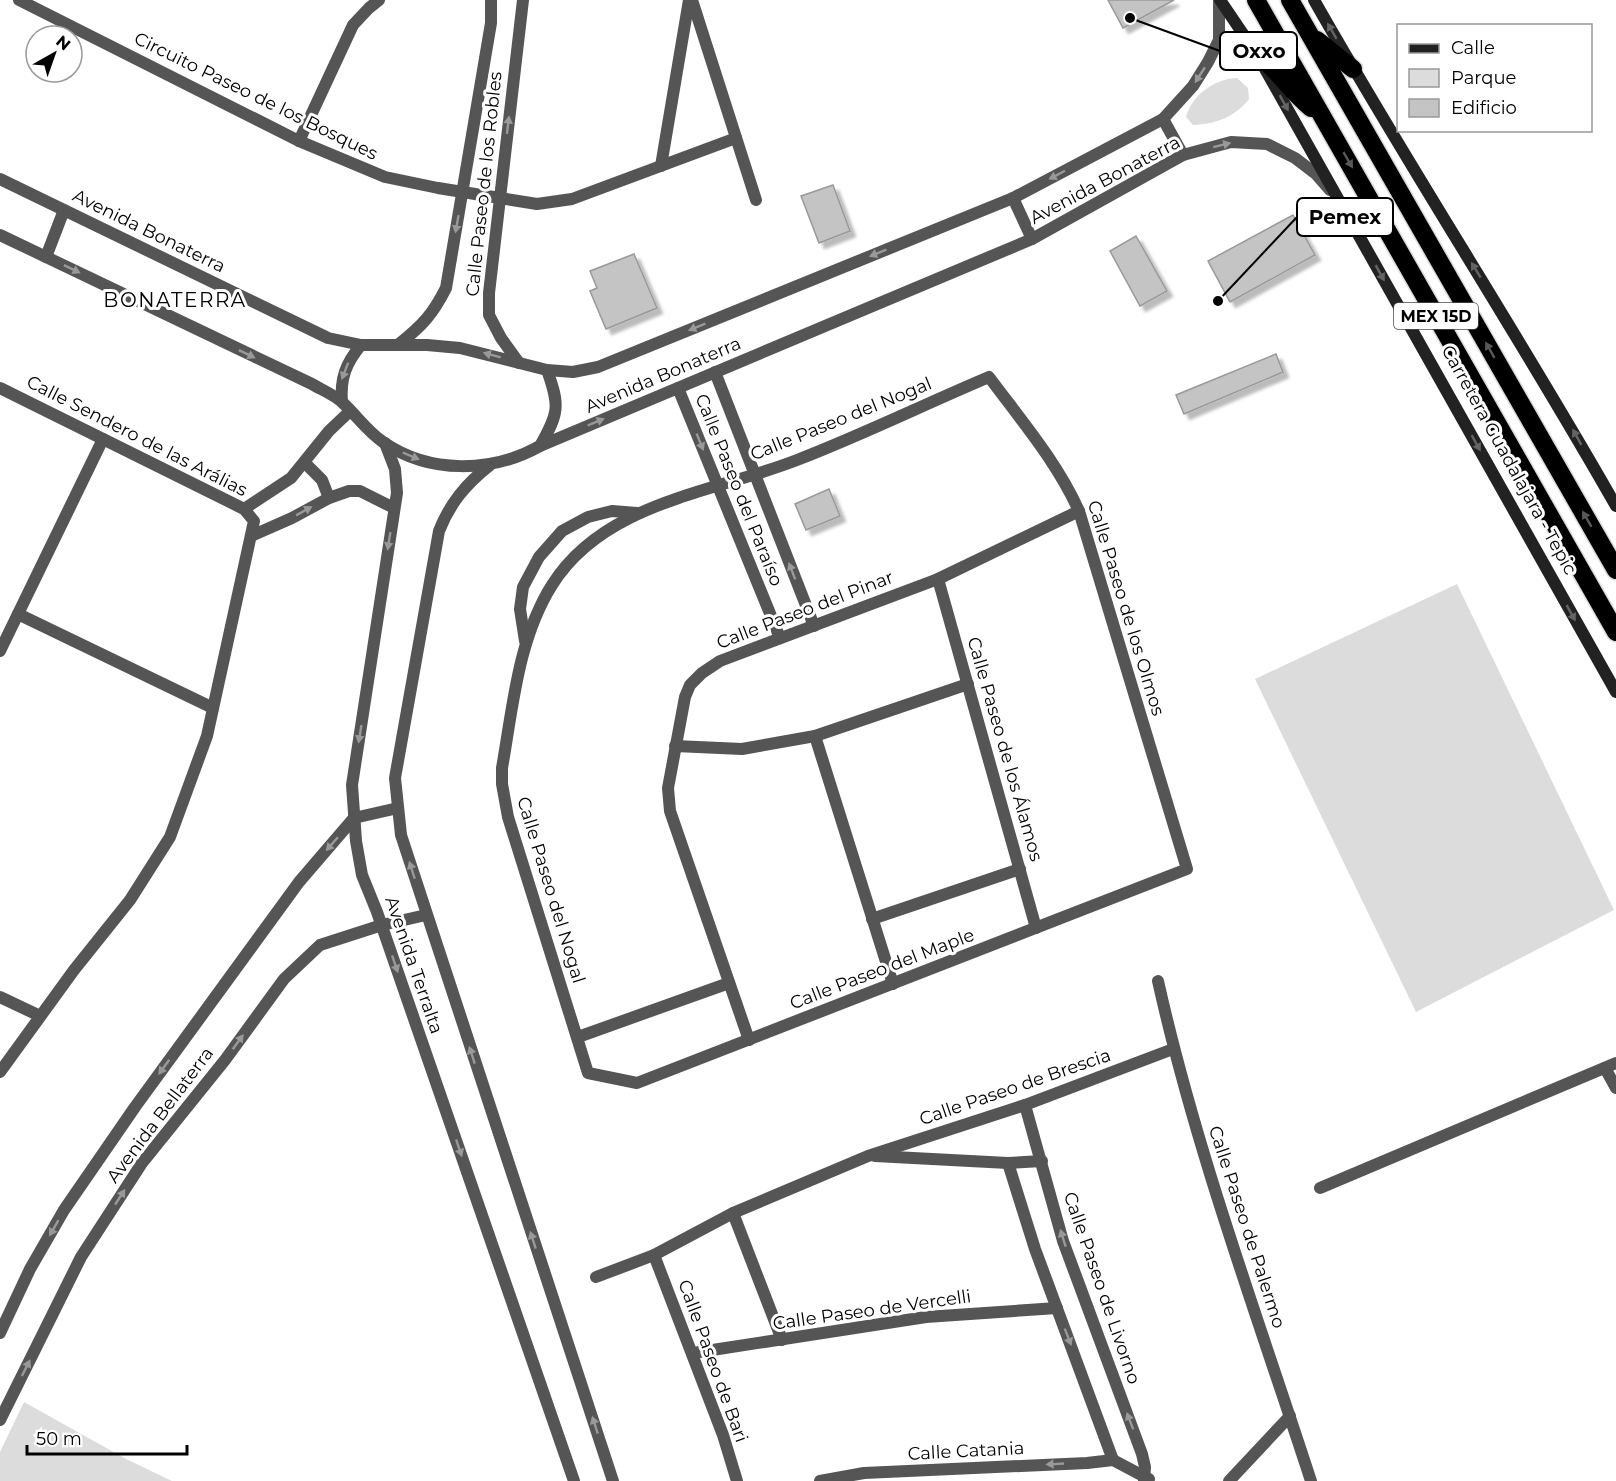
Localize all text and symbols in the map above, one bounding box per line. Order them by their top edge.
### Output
one-way arrow [1326,23,1337,39]
north arrow [24,24,84,84]
legend [1397,24,1592,132]
street label: Circuito Paseo de los Bosques [131,27,382,165]
text: N [52,31,74,54]
callout: Oxxo [1220,32,1297,70]
text: Calle [1451,37,1495,59]
text: Oxxo [1232,39,1286,63]
one-way arrow [1194,66,1206,82]
text: Parque [1451,67,1517,89]
street label: Calle Paseo de los Robles [461,70,507,297]
one-way arrow [1279,95,1289,112]
text: Edificio [1451,97,1517,119]
one-way arrow [503,116,512,135]
street label: Avenida Bonaterra [1026,131,1184,229]
one-way arrow [1213,139,1231,149]
one-way arrow [1342,152,1353,168]
one-way arrow [1048,170,1065,180]
street label: Avenida Bonaterra [69,185,229,277]
callout: Pemex [1297,198,1393,236]
text: Pemex [1309,205,1381,229]
one-way arrow [453,214,462,233]
one-way arrow [869,249,887,258]
one-way arrow [1471,262,1482,278]
one-way arrow [63,265,80,274]
one-way arrow [1375,265,1385,282]
district label: BONATERRA [103,288,247,312]
road number: MEX 15D [1394,303,1478,329]
one-way arrow [688,322,706,332]
street label: Avenida Bonaterra [582,332,744,418]
street label: Carretera Guadalajara - Tepic [1437,341,1581,579]
one-way arrow [1485,341,1495,358]
one-way arrow [239,349,256,358]
one-way arrow [483,350,501,359]
one-way arrow [340,363,350,381]
street label: Calle Sendero de las Arálias [23,371,251,501]
street label: Calle Paseo del Nogal [747,373,935,465]
street label: Calle Paseo del Paraíso [690,391,788,589]
one-way arrow [587,417,605,427]
one-way arrow [1572,428,1582,445]
one-way arrow [696,433,705,451]
one-way arrow [1470,435,1481,451]
one-way arrow [402,451,420,461]
street label: Calle Paseo de los Olmos [1083,498,1169,719]
one-way arrow [296,506,313,516]
one-way arrow [1582,510,1592,527]
one-way arrow [384,532,393,551]
one-way arrow [787,562,796,580]
street label: Calle Paseo del Pinar [713,566,897,654]
one-way arrow [1566,605,1577,621]
street label: Calle Paseo de los Álamos [962,634,1048,864]
one-way arrow [355,725,364,744]
street label: Calle Paseo del Nogal [512,794,590,986]
one-way arrow [326,836,339,851]
one-way arrow [406,861,416,879]
street label: Avenida Terralta [380,893,448,1037]
street label: Calle Paseo del Maple [787,924,977,1014]
one-way arrow [391,955,401,973]
one-way arrow [231,1035,243,1050]
street label: Avenida Bellaterra [102,1043,218,1187]
street label: Calle Paseo de Brescia [916,1044,1114,1130]
one-way arrow [467,1046,477,1064]
one-way arrow [159,1059,171,1074]
street label: Calle Paseo de Palermo [1204,1123,1290,1331]
one-way arrow [455,1139,464,1157]
street label: Calle Paseo de Livorno [1059,1189,1145,1387]
one-way arrow [114,1190,126,1206]
one-way arrow [49,1219,59,1236]
one-way arrow [1058,1228,1067,1246]
one-way arrow [528,1231,538,1249]
street label: Calle Paseo de Bari [673,1277,753,1445]
street label: Calle Paseo de Vercelli [771,1285,973,1335]
one-way arrow [1064,1328,1073,1346]
one-way arrow [21,1359,31,1376]
one-way arrow [1124,1411,1134,1429]
one-way arrow [589,1416,599,1434]
scale bar [27,1418,188,1456]
text: 50 m [36,1428,82,1450]
street label: Calle Catania [907,1437,1025,1465]
one-way arrow [1045,1460,1064,1469]

